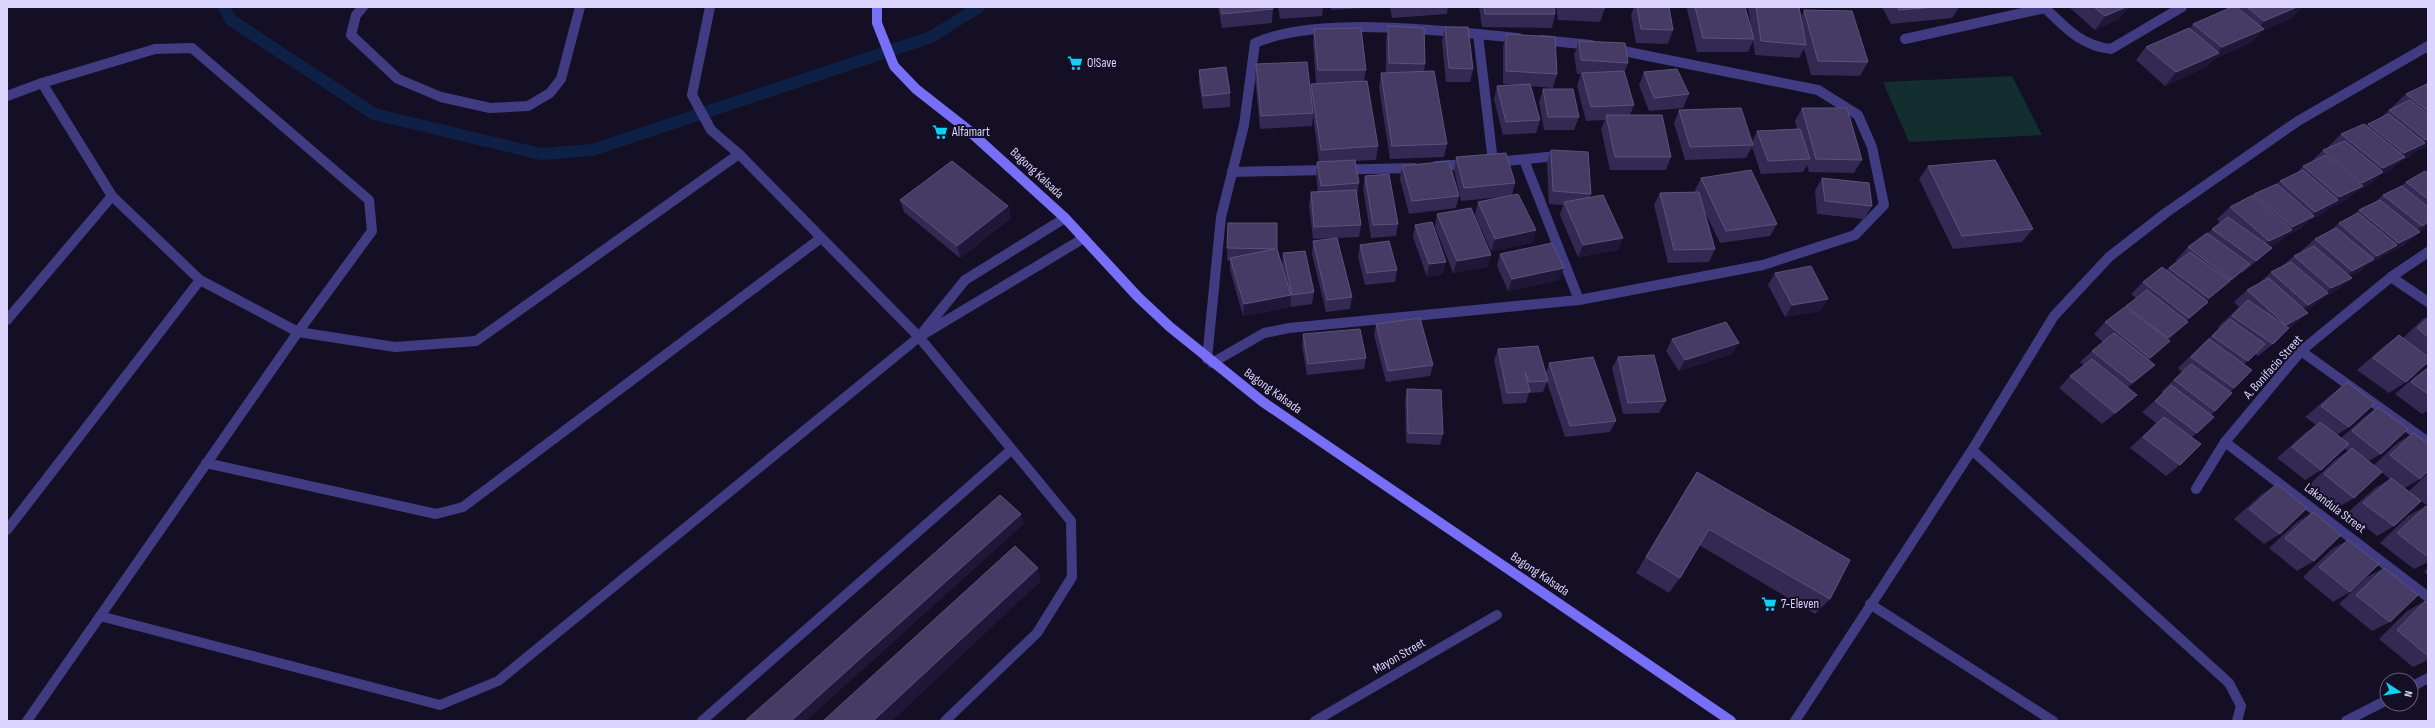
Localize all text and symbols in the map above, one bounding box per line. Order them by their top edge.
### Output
supermarket icon: O!Save [1066,54,1084,72]
place label: O!Save [1087,55,1117,71]
supermarket icon: Alfamart [931,123,949,141]
place label: Alfamart [951,124,990,140]
street label: Bagong Kalsada [1007,144,1067,202]
street label: A. Bonifacio Street [2239,332,2306,403]
street label: Bagong Kalsada [1241,365,1305,417]
street label: Lakandula Street [2301,480,2369,536]
street label: Bagong Kalsada [1508,549,1572,599]
supermarket icon: 7-Eleven [1760,595,1778,613]
place label: 7-Eleven [1781,596,1819,612]
street label: Mayon Street [1370,635,1428,677]
north arrow [2379,672,2419,712]
text: N [2401,690,2415,698]

